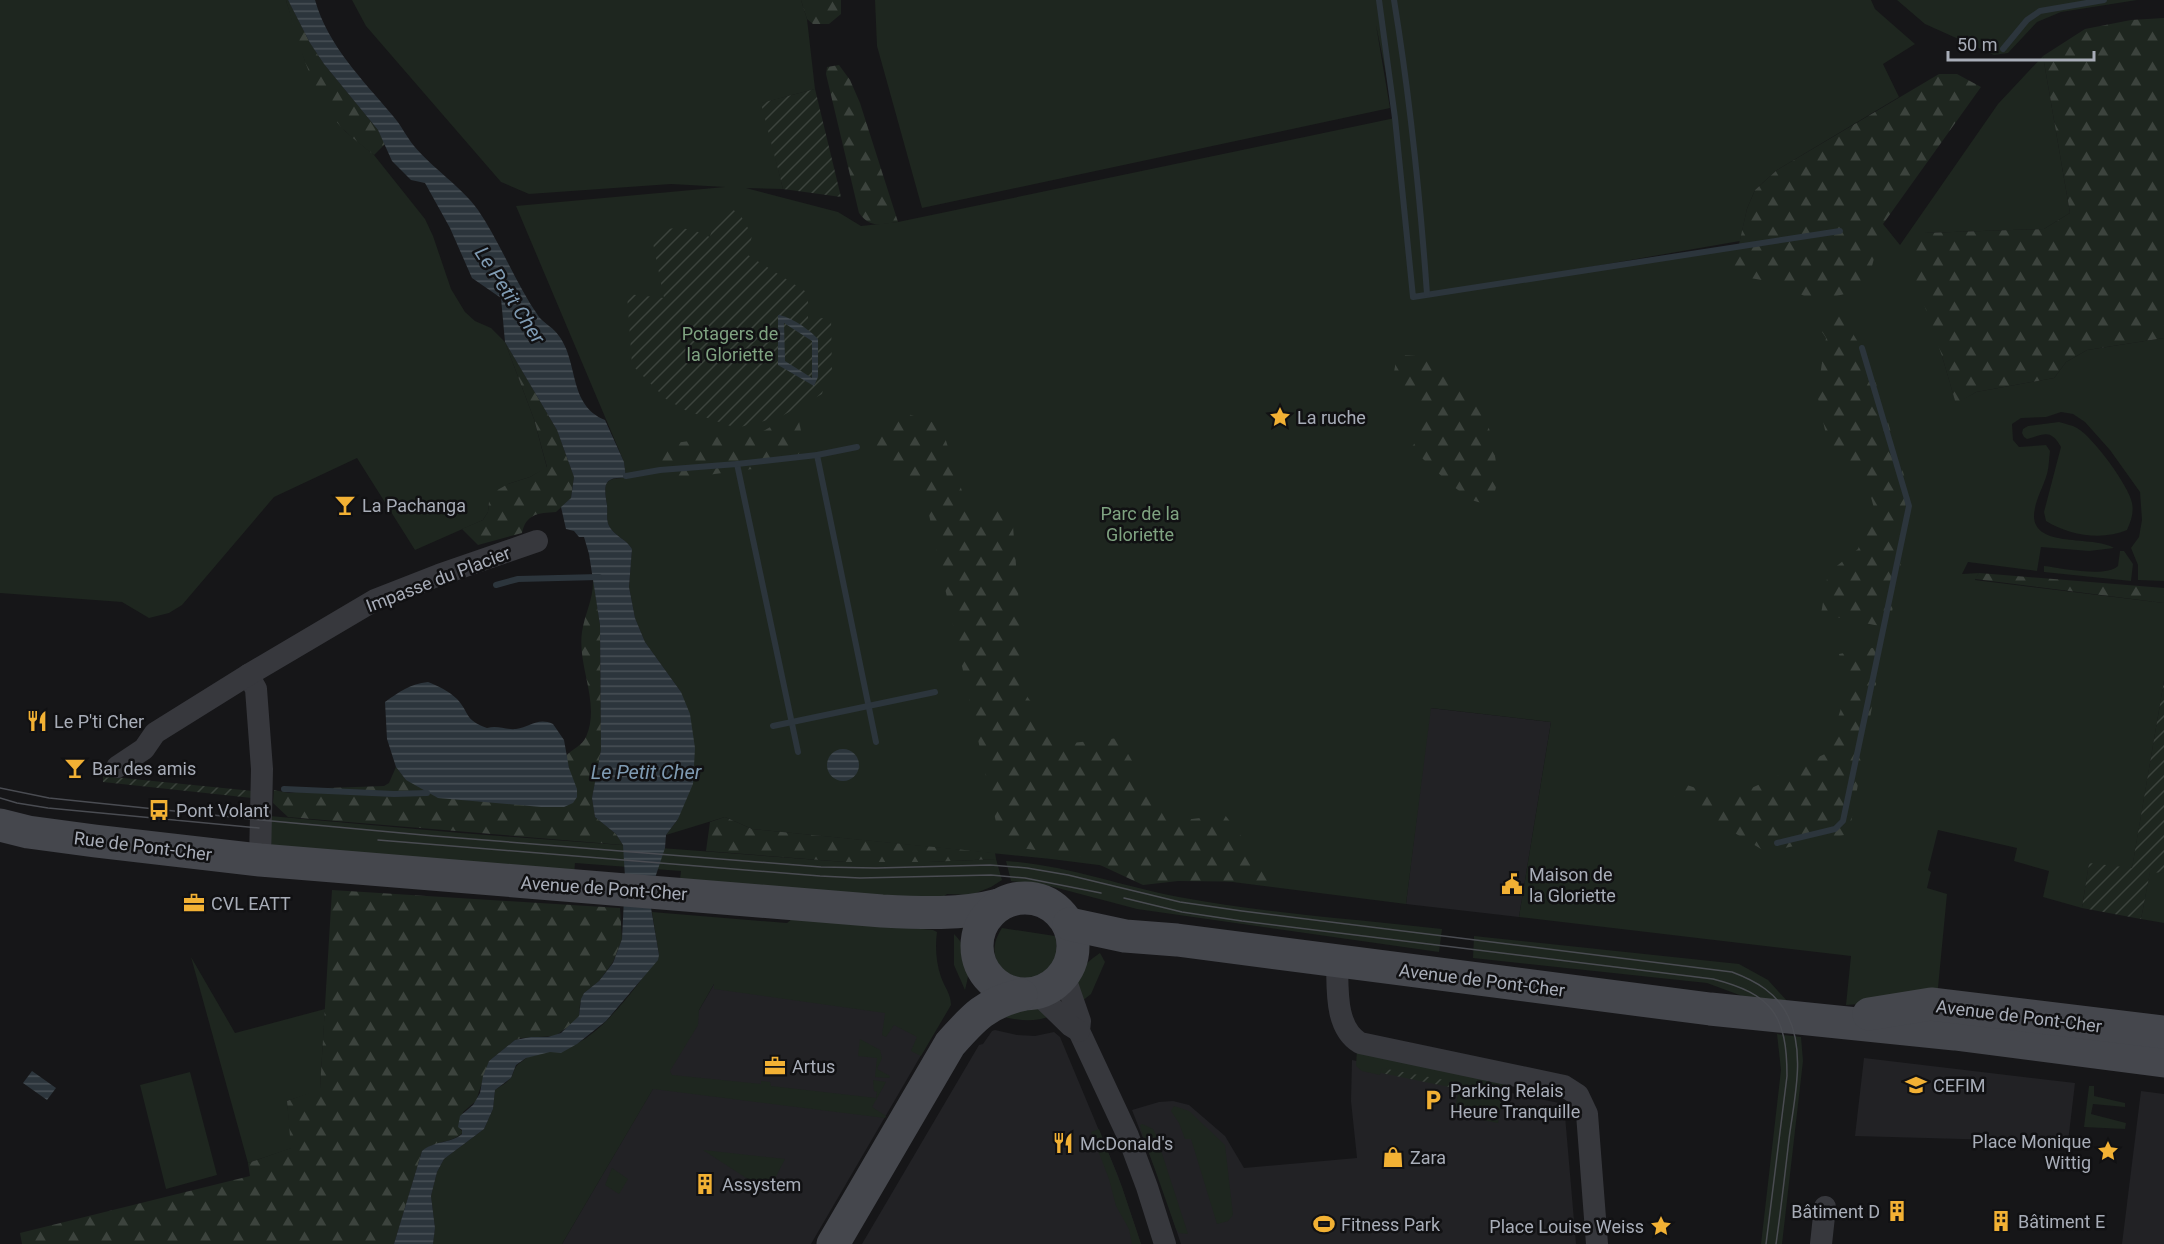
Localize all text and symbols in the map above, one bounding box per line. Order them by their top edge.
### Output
scale bar [1948,24,2094,62]
text: 50 m [1957,34,1997,55]
water label: Le Petit Cher [470,242,551,349]
park label: Potagers de la Gloriette [682,323,778,365]
place icon: La ruche [1268,405,1292,429]
place label: La ruche [1297,407,1366,428]
bar icon: La Pachanga [333,493,357,517]
place label: La Pachanga [362,495,466,516]
park label: Parc de la Gloriette [1100,503,1180,545]
street label: Impasse du Placier [363,542,513,616]
restaurant icon: Le P'ti Cher [25,709,49,733]
place label: Le P'ti Cher [54,711,144,732]
bar icon: Bar des amis [63,756,87,780]
place label: Bar des amis [92,758,196,779]
water label: Le Petit Cher [591,760,703,784]
bus stop icon: Pont Volant [147,798,171,822]
place label: Pont Volant [176,800,269,821]
street label: Rue de Pont-Cher [73,827,213,865]
place label: Maison de la Gloriette [1529,864,1616,906]
street label: Avenue de Pont-Cher [520,872,688,904]
public building icon: Maison de la Gloriette [1500,872,1524,896]
office icon: CVL EATT [182,891,206,915]
place label: CVL EATT [211,893,291,914]
street label: Avenue de Pont-Cher [1398,959,1566,1001]
street label: Avenue de Pont-Cher [1935,995,2103,1037]
office icon: Artus [763,1054,787,1078]
place label: Artus [792,1056,835,1077]
school or university icon: CEFIM [1904,1073,1928,1097]
place label: CEFIM [1933,1075,1986,1096]
place label: Parking Relais Heure Tranquille [1450,1080,1580,1122]
parking icon: Parking Relais Heure Tranquille [1421,1088,1445,1112]
restaurant icon: McDonald's [1051,1131,1075,1155]
place label: Place Monique Wittig [1972,1131,2091,1173]
place label: McDonald's [1080,1133,1173,1154]
place icon: Place Monique Wittig [2096,1139,2120,1163]
shop icon: Zara [1381,1145,1405,1169]
place label: Zara [1410,1147,1446,1168]
building icon: Assystem [693,1172,717,1196]
place label: Assystem [722,1174,801,1195]
building icon: Bâtiment D [1885,1199,1909,1223]
place label: Bâtiment D [1791,1201,1880,1222]
building icon: Bâtiment E [1989,1209,2013,1233]
place label: Bâtiment E [2018,1211,2105,1232]
sports icon: Fitness Park [1312,1212,1336,1236]
place label: Fitness Park [1341,1214,1441,1235]
place icon: Place Louise Weiss [1649,1214,1673,1238]
place label: Place Louise Weiss [1489,1216,1644,1237]

